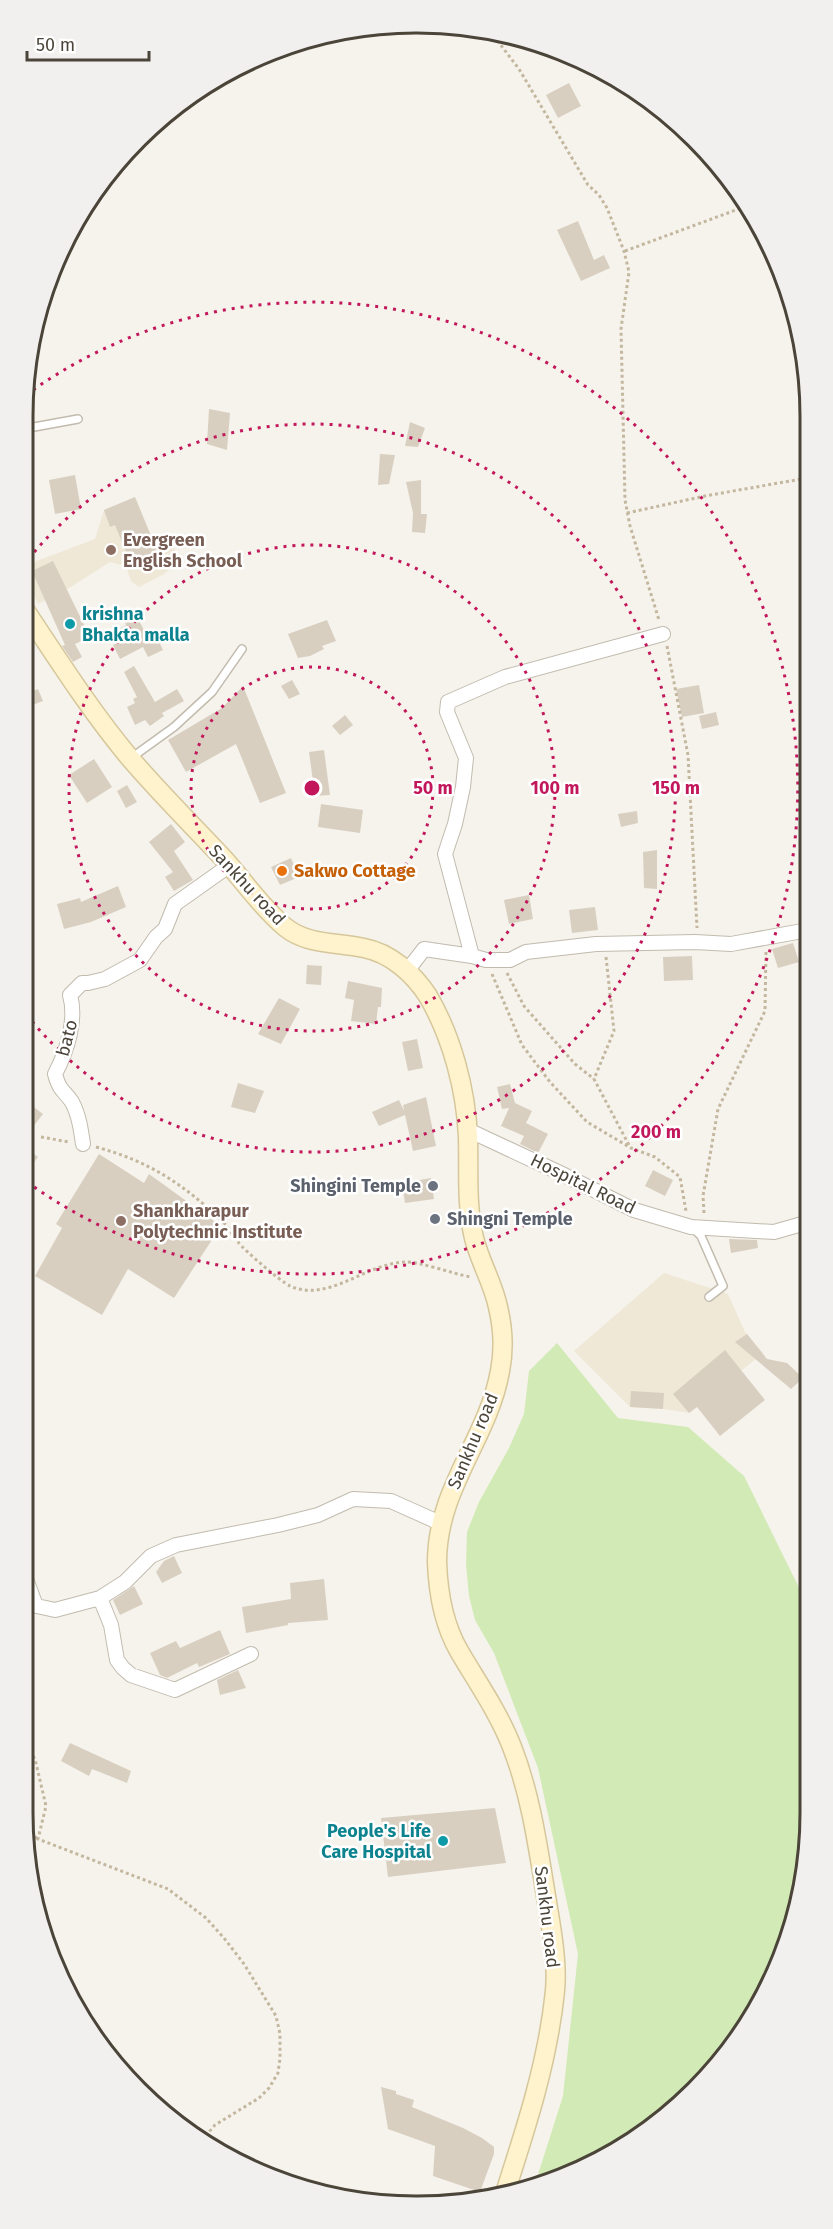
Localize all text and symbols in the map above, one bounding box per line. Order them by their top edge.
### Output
scale bar [27,24,148,62]
text: 50 m [36,34,75,56]
place label: Evergreen English School [123,529,243,572]
marker: Evergreen English School [104,543,118,557]
place label: krishna Bhakta malla [82,603,190,646]
marker: krishna Bhakta malla [63,617,77,631]
text: 50 m [413,777,453,799]
text: 100 m [531,777,579,799]
text: 150 m [652,777,700,799]
centre of rings [302,778,322,798]
street label: Sankhu road [204,840,290,930]
place label: Sakwo Cottage [294,860,416,882]
marker: Sakwo Cottage [275,864,289,878]
street label: bato [52,1017,82,1059]
text: 200 m [631,1121,681,1143]
street label: Hospital Road [527,1149,639,1219]
place label: Shingini Temple [290,1175,421,1197]
marker: Shingini Temple [426,1179,440,1193]
place label: Shankharapur Polytechnic Institute [133,1200,302,1243]
place label: Shingni Temple [447,1208,573,1230]
marker: Shingni Temple [428,1212,442,1226]
marker: Shankharapur Polytechnic Institute [114,1214,128,1228]
street label: Sankhu road [443,1390,503,1492]
place label: People's Life Care Hospital [321,1820,432,1863]
marker: People's Life Care Hospital [436,1834,450,1848]
street label: Sankhu road [530,1865,564,1969]

